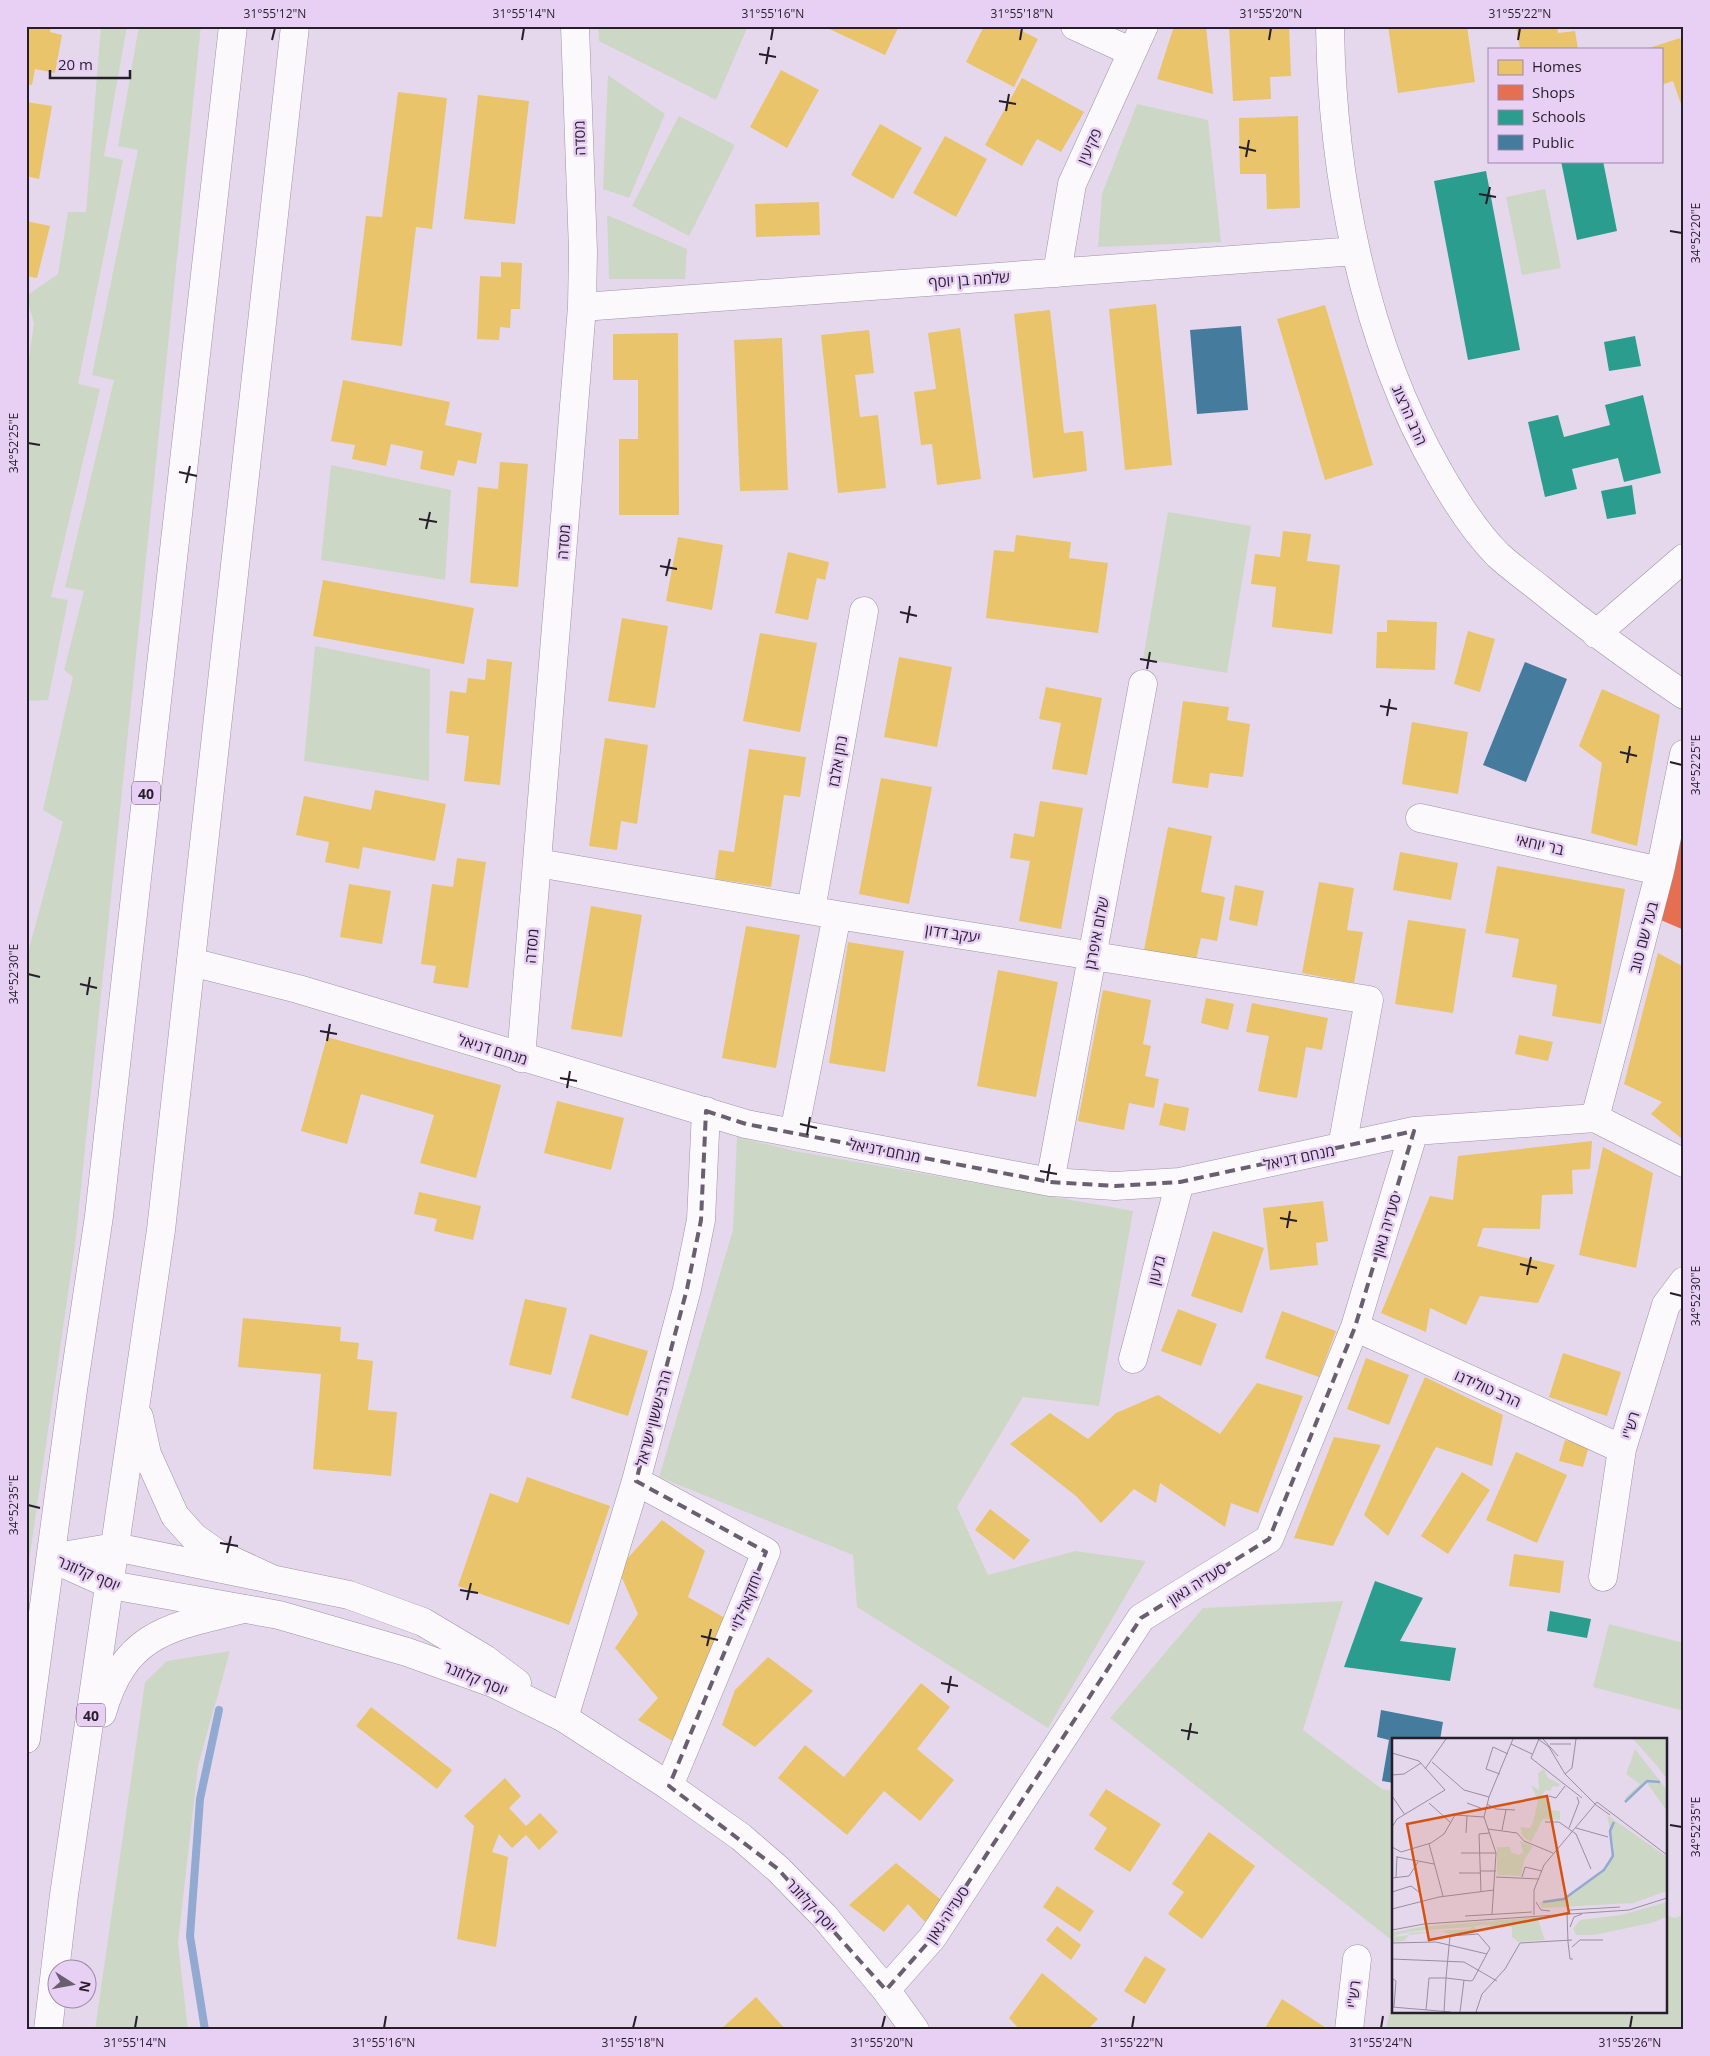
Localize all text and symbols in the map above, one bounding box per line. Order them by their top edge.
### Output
text: 31°55'12"N [244,5,306,22]
text: 31°55'14"N [493,5,555,22]
text: 31°55'16"N [742,5,804,22]
text: 31°55'18"N [991,5,1053,22]
text: 31°55'20"N [1240,5,1302,22]
text: 31°55'22"N [1489,5,1551,22]
scale bar [50,48,130,80]
legend [1488,48,1662,162]
text: 20 m [58,54,93,74]
text: Homes [1532,56,1582,76]
text: Shops [1532,82,1575,102]
text: Schools [1532,106,1586,126]
street label: מסדה [568,120,590,156]
street label: פקיעין [1072,125,1106,167]
text: Public [1532,132,1574,152]
text: 34°52'20"E [1687,203,1704,263]
street label: שלמה בן יוסף [928,266,1011,292]
street label: הרב הרצוג [1388,382,1432,448]
text: 34°52'25"E [5,413,22,473]
street label: מסדה [552,524,574,560]
street label: נתן אלבז [823,734,851,788]
text: 34°52'25"E [1687,735,1704,795]
road number: 40 [132,781,160,804]
street label: בר יוחאי [1514,829,1566,859]
street label: שלום איפרגן [1079,895,1113,971]
street label: בעל שם טוב [1624,899,1662,975]
street label: יעקב דדון [924,919,982,947]
street label: מסדה [520,928,542,964]
text: 34°52'30"E [5,944,22,1004]
street label: מנחם דניאל [456,1029,530,1069]
street label: מנחם דניאל [848,1133,922,1167]
street label: מנחם דניאל [1262,1140,1336,1174]
street label: סעדיה גאון [1367,1191,1405,1259]
street label: גדעון [1142,1253,1170,1287]
text: 34°52'30"E [1687,1266,1704,1326]
street label: הרב טולידנו [1452,1365,1524,1411]
street label: הרב ששון ישראל [631,1368,675,1468]
street label: רש"י [1616,1409,1644,1441]
text: 34°52'35"E [5,1475,22,1535]
street label: יוסף קלוזנר [54,1551,124,1595]
street label: סעדיה גאון [1164,1557,1230,1609]
street label: יחזקאל לוי [725,1568,767,1632]
street label: יוסף קלוזנר [441,1656,511,1700]
road number: 40 [77,1704,105,1726]
inset map [1392,1738,1668,2014]
text: 34°52'35"E [1687,1797,1704,1857]
street label: יוסף קלוזנר [782,1874,842,1936]
street label: סעדיה גאון [921,1882,973,1946]
north arrow [48,1958,98,2008]
text: N [75,1979,96,1994]
street label: רש"י [1341,1979,1365,2009]
text: 31°55'14"N [104,2034,166,2051]
text: 31°55'16"N [353,2034,415,2051]
text: 31°55'18"N [602,2034,664,2051]
text: 31°55'20"N [851,2034,913,2051]
text: 31°55'22"N [1101,2034,1163,2051]
text: 31°55'24"N [1350,2034,1412,2051]
text: 31°55'26"N [1599,2034,1661,2051]

